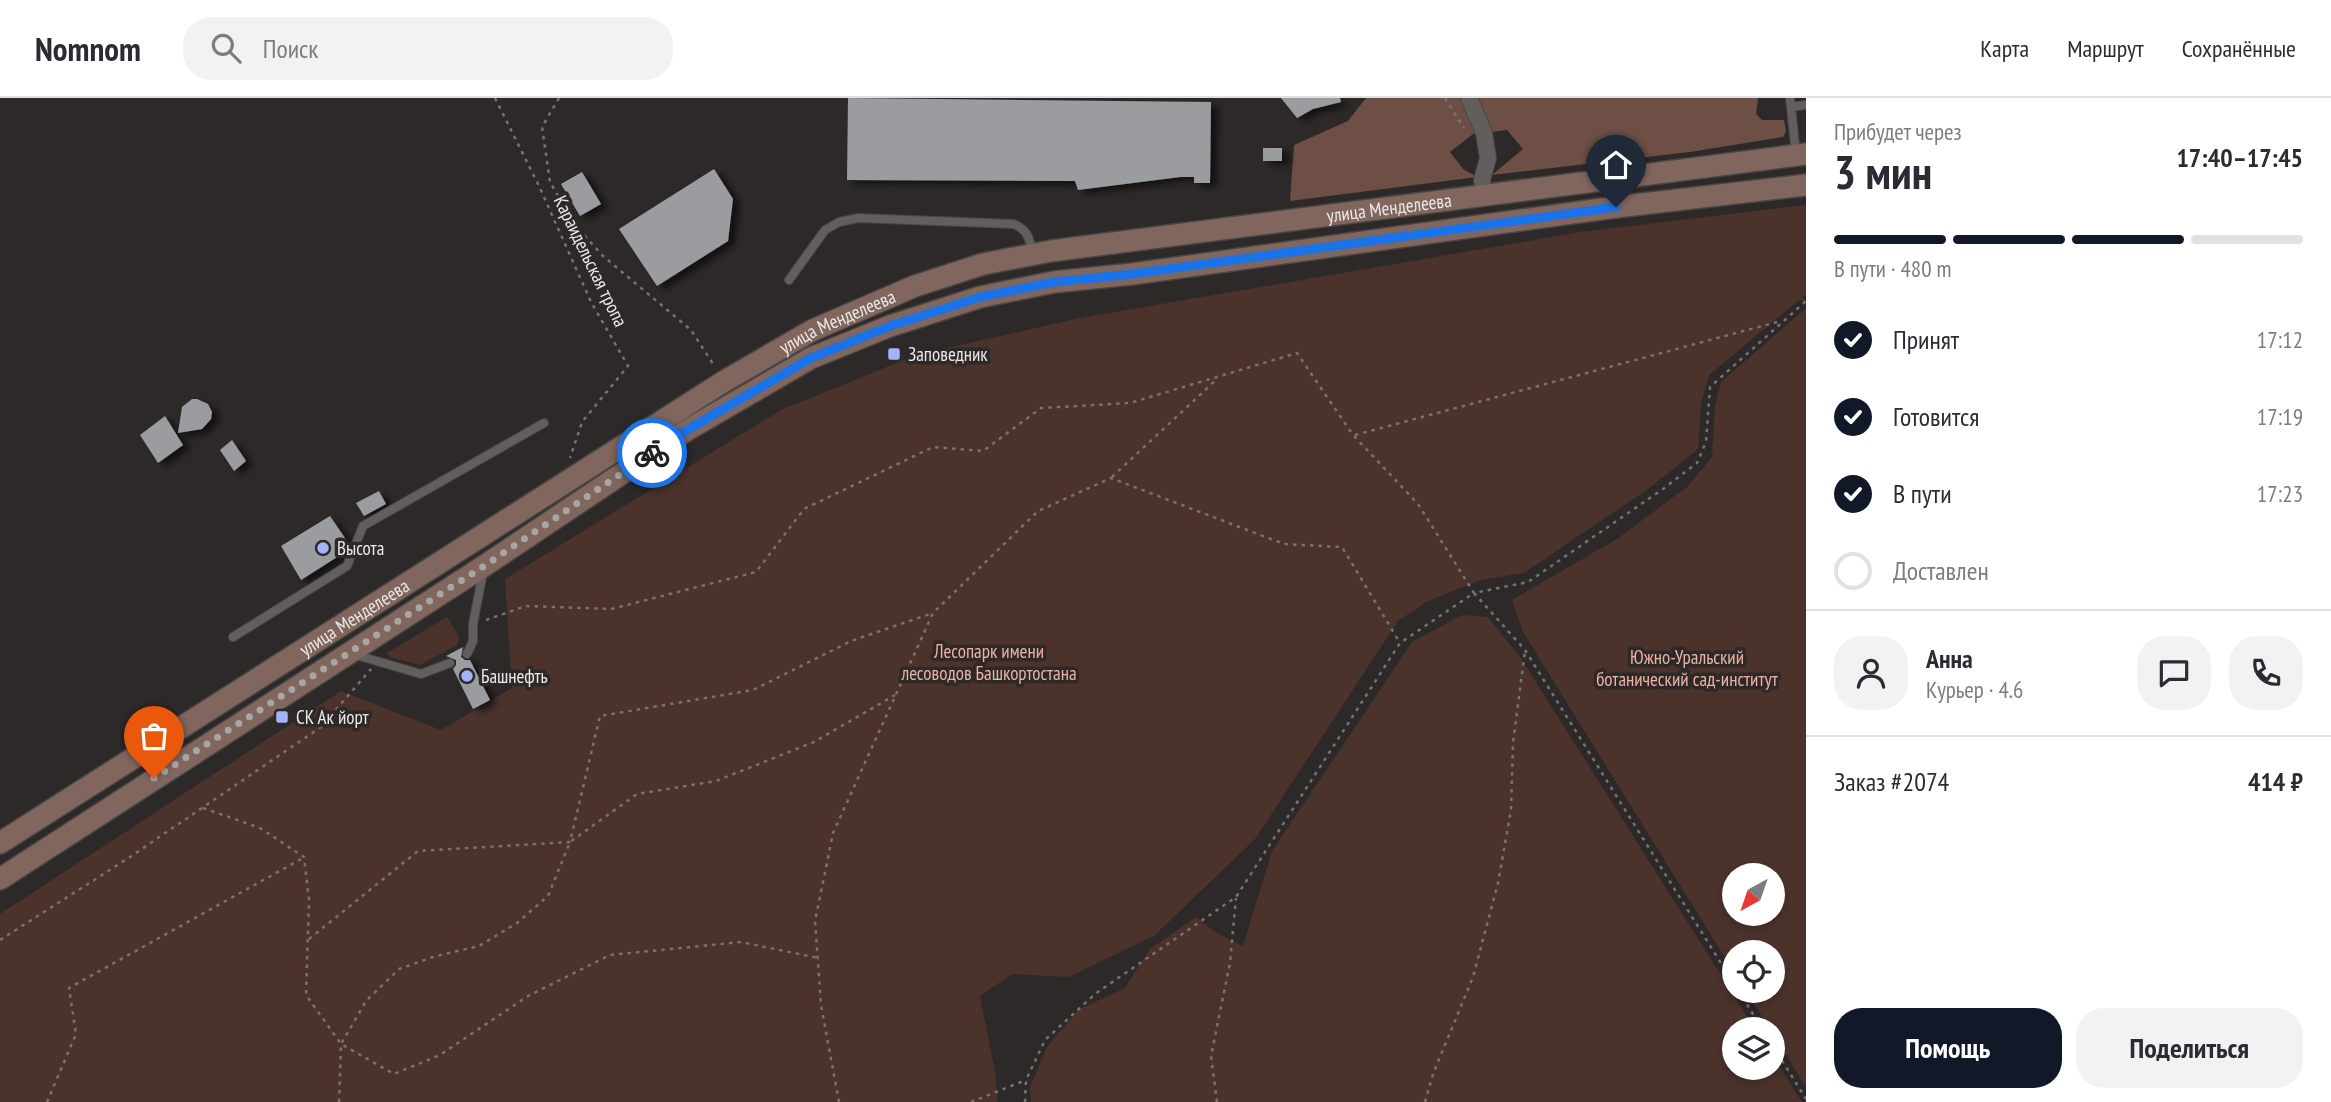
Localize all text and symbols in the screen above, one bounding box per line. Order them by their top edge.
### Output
search box [183,17,673,80]
text: Nomnom [35,27,141,70]
icon: search [207,29,245,67]
text: Поиск [263,32,318,65]
text: Карта [1980,33,2029,64]
text: Маршрут [2067,33,2144,64]
text: Сохранённые [2182,33,2296,64]
text: Прибудет через [1834,117,1962,146]
pin [1586,135,1646,207]
text: 17:40–17:45 [2176,141,2303,174]
text: 3 мин [1834,142,1932,202]
icon: home [1597,146,1635,184]
street label: улица Менделеева [1325,188,1453,227]
street label: Караидельская тропа [549,191,633,331]
text: В пути · 480 m [1834,254,1951,283]
street label: улица Менделеева [775,284,899,359]
icon: check [1834,321,1872,359]
text: Принят [1893,323,1959,356]
text: 17:12 [2257,325,2303,354]
place label: Заповедник [908,342,988,366]
marker: Заповедник [886,346,902,362]
icon: check [1834,398,1872,436]
text: Готовится [1893,400,1979,433]
text: 17:19 [2257,402,2303,431]
courier [617,418,687,488]
icon: bike [633,434,671,472]
icon: check [1834,475,1872,513]
text: В пути [1893,477,1952,510]
text: 17:23 [2257,479,2303,508]
place label: Высота [337,536,384,560]
marker: Высота [315,540,331,556]
text: Доставлен [1893,554,1989,587]
street label: улица Менделеева [295,573,414,661]
button: person [1834,636,1908,710]
button: chat [2137,636,2211,710]
button: phone [2229,636,2303,710]
park label: Лесопарк имени лесоводов Башкортостана [900,639,1077,685]
text: Анна [1926,642,1973,675]
park label: Южно-Уральский ботанический сад-институт [1596,645,1779,691]
place label: Башнефть [481,664,548,688]
marker: Башнефть [459,668,475,684]
text: Курьер · 4.6 [1926,675,2023,704]
place label: СК Ак йорт [296,705,370,729]
pin [124,706,184,778]
marker: СК Ак йорт [274,709,290,725]
icon: bag [135,717,173,755]
text: Заказ #2074 [1834,765,1949,798]
text: 414 ₽ [2248,765,2303,798]
north arrow [1722,863,1785,926]
map controls [1722,863,1785,1080]
button: locate [1722,940,1785,1003]
button: Помощь [1834,1008,2062,1088]
button: Поделиться [2076,1008,2303,1088]
button: layers [1722,1017,1785,1080]

